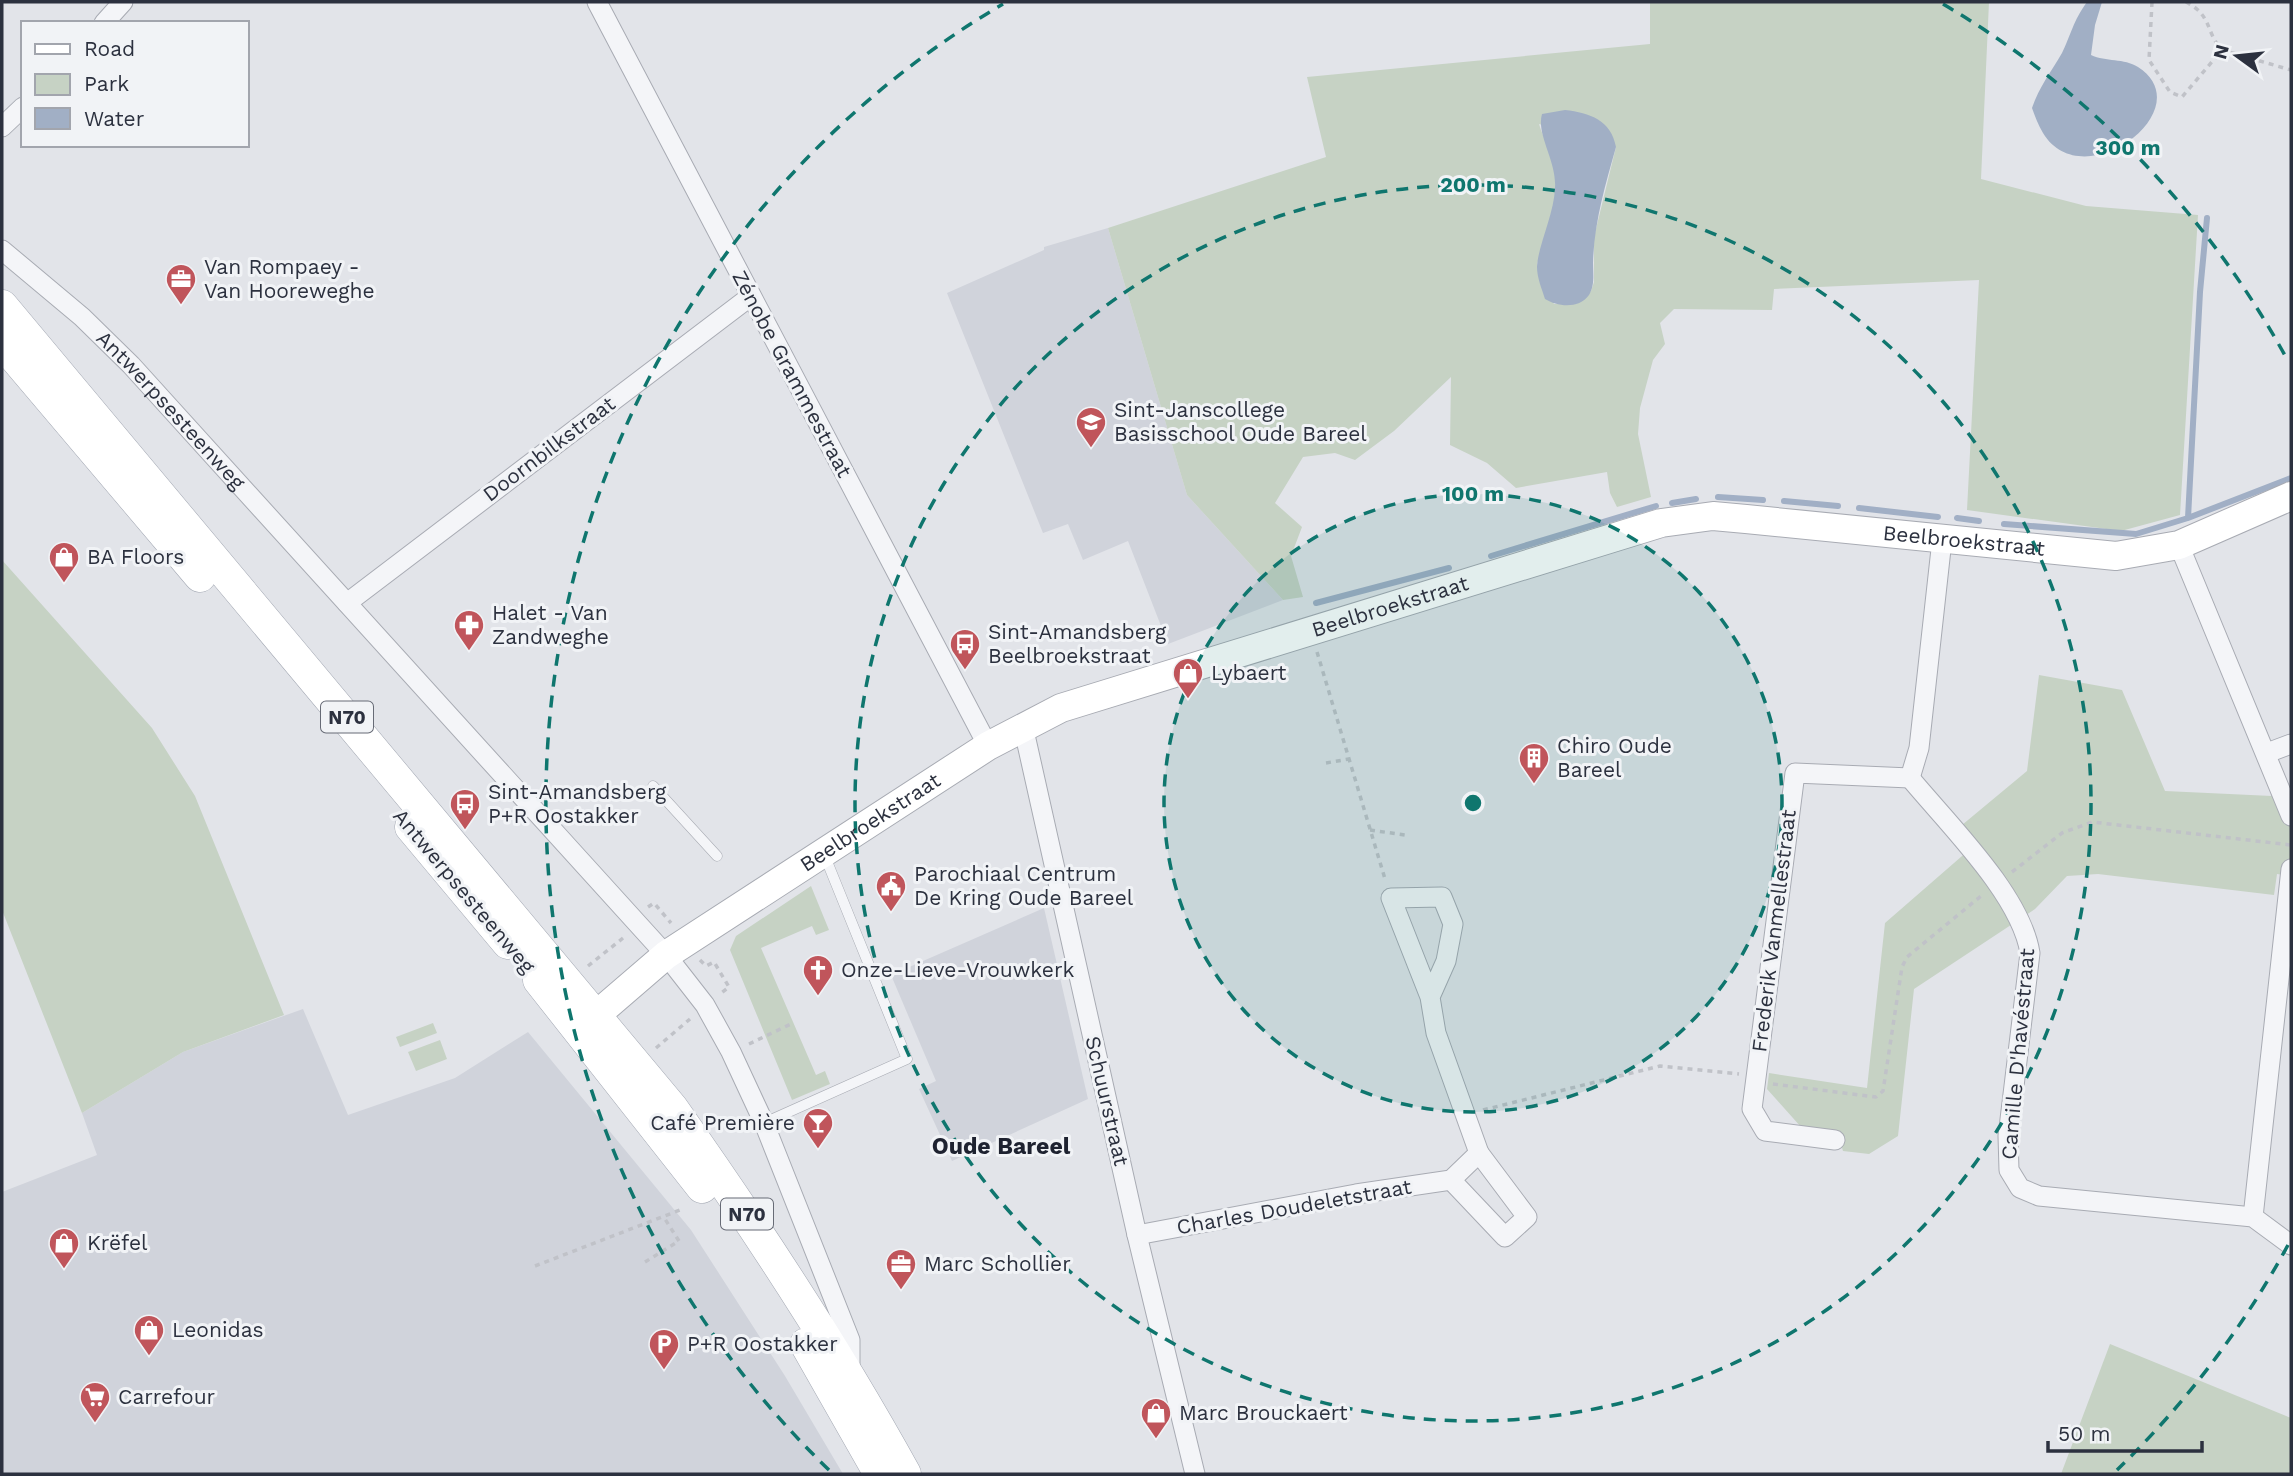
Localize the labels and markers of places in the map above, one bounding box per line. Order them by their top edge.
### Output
place label: Van Rompaey - Van Hooreweghe [204,254,375,303]
office icon: Van Rompaey - Van Hooreweghe [164,262,198,306]
place label: Sint-Janscollege Basisschool Oude Bareel [1114,397,1367,446]
school or university icon: Sint-Janscollege Basisschool Oude Bareel [1074,405,1108,449]
shop icon: BA Floors [47,540,81,584]
place label: BA Floors [87,544,184,569]
place label: Halet - Van Zandweghe [492,600,609,649]
pharmacy icon: Halet - Van Zandweghe [452,608,486,652]
place label: Sint-Amandsberg Beelbroekstraat [988,619,1167,668]
bus stop icon: Sint-Amandsberg Beelbroekstraat [948,627,982,671]
shop icon: Lybaert [1171,656,1205,700]
place label: Lybaert [1211,660,1287,685]
place label: Chiro Oude Bareel [1557,733,1672,782]
building icon: Chiro Oude Bareel [1517,741,1551,785]
place label: Sint-Amandsberg P+R Oostakker [488,779,667,828]
bus stop icon: Sint-Amandsberg P+R Oostakker [448,787,482,831]
centre of rings [1461,791,1485,815]
place label: Parochiaal Centrum De Kring Oude Bareel [914,861,1134,910]
public building icon: Parochiaal Centrum De Kring Oude Bareel [874,869,908,913]
church icon: Onze-Lieve-Vrouwkerk [801,953,835,997]
place label: Onze-Lieve-Vrouwkerk [841,957,1074,982]
bar icon: Café Première [801,1106,835,1150]
place label: Café Première [650,1110,795,1135]
shop icon: Krëfel [47,1226,81,1270]
place label: Krëfel [87,1230,148,1255]
office icon: Marc Schollier [884,1247,918,1291]
place label: Marc Schollier [924,1251,1071,1276]
shop icon: Leonidas [132,1313,166,1357]
place label: Leonidas [172,1317,264,1342]
parking icon: P+R Oostakker [647,1327,681,1371]
place label: P+R Oostakker [687,1331,838,1356]
supermarket icon: Carrefour [78,1380,112,1424]
place label: Carrefour [118,1384,216,1409]
shop icon: Marc Brouckaert [1139,1396,1173,1440]
place label: Marc Brouckaert [1179,1400,1348,1425]

